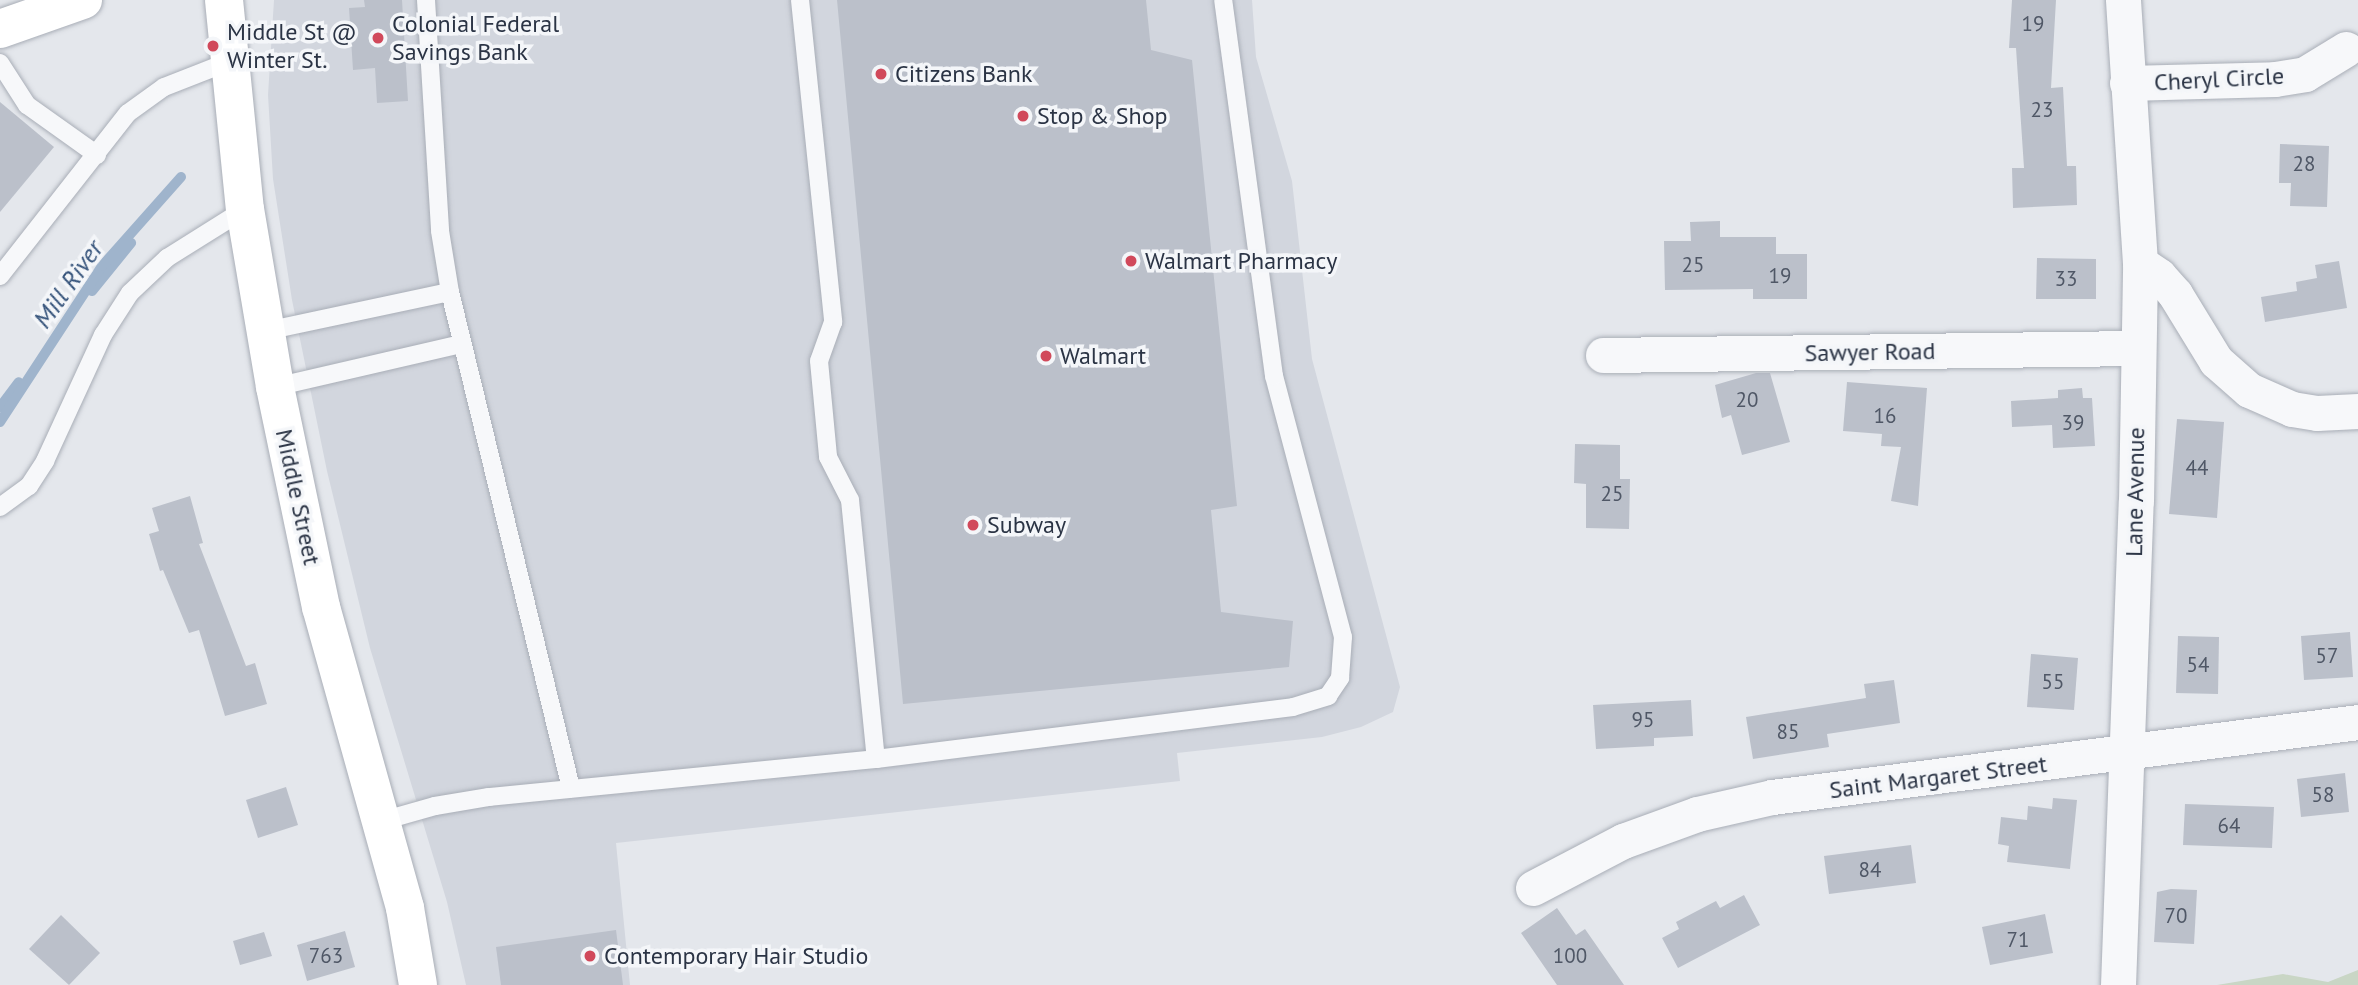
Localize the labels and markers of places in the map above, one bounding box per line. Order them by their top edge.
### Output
place label: Colonial Federal Savings Bank [392,10,559,66]
place label: Middle St @ Winter St. [227,18,357,74]
marker: Colonial Federal Savings Bank [370,30,386,46]
marker: Middle St @ Winter St. [205,38,221,54]
place label: Citizens Bank [895,60,1032,88]
marker: Citizens Bank [873,66,889,82]
place label: Stop & Shop [1037,102,1168,130]
marker: Stop & Shop [1015,108,1031,124]
place label: Walmart Pharmacy [1145,247,1337,275]
marker: Walmart Pharmacy [1123,253,1139,269]
place label: Walmart [1060,342,1146,370]
marker: Walmart [1038,348,1054,364]
place label: Subway [987,511,1066,539]
marker: Subway [965,517,981,533]
place label: Contemporary Hair Studio [604,942,869,970]
marker: Contemporary Hair Studio [582,948,598,964]

